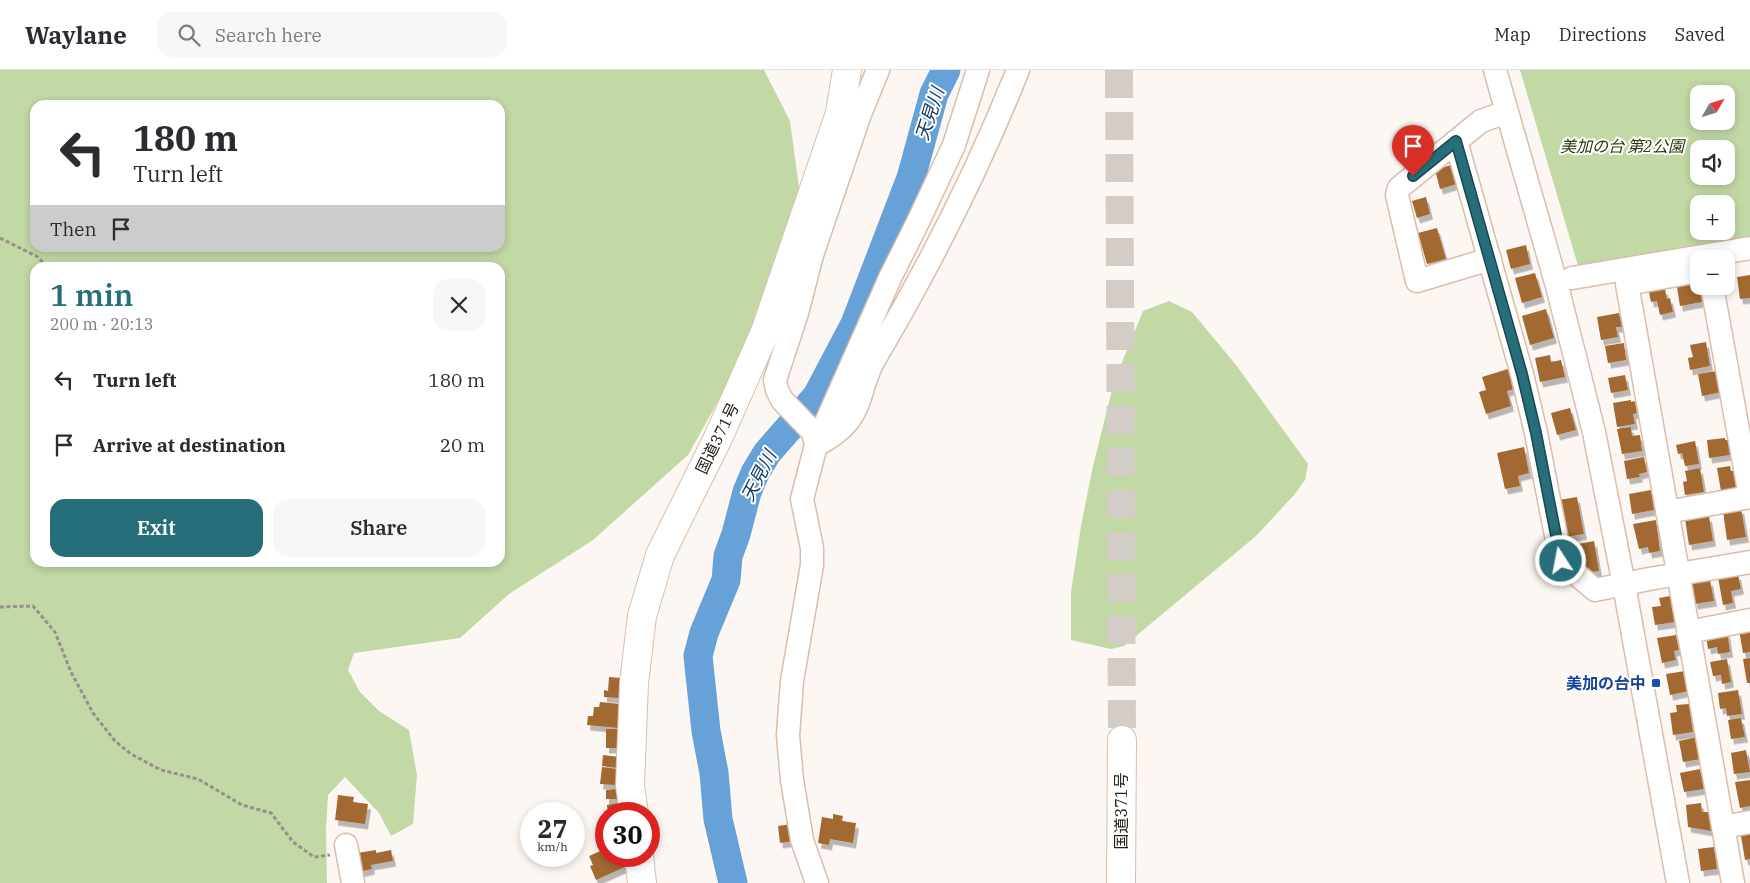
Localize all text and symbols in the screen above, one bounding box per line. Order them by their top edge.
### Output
search box [157,12,507,57]
text: Waylane [25,19,127,51]
icon: search [175,21,203,49]
text: Search here [215,23,322,47]
text: Map [1494,23,1531,46]
text: Directions [1559,23,1647,46]
text: Saved [1675,23,1725,46]
water label: 天見川 [910,83,949,143]
north arrow [1690,85,1735,130]
map controls [1690,85,1735,295]
text: 180 m [133,115,238,161]
icon: left [50,120,115,185]
pin [1392,125,1434,176]
icon: arrive [1399,132,1427,160]
park label: 美加の台 第2公園 [1560,136,1686,156]
button: sound [1690,140,1735,185]
text: Turn left [133,159,223,188]
button: + [1690,195,1735,240]
icon: arrive [107,215,135,243]
text: Then [50,217,97,241]
button: − [1690,250,1735,295]
text: 1 min [50,275,133,314]
button: close [433,279,485,331]
text: 200 m · 20:13 [50,314,153,334]
icon: left [50,366,78,394]
text: Turn left [93,368,176,392]
text: 180 m [428,368,485,392]
street label: 国道371号 [691,399,743,477]
icon: arrive [50,431,78,459]
text: Arrive at destination [93,433,286,457]
text: 20 m [440,433,485,457]
water label: 天見川 [736,445,782,505]
button: Exit [50,499,263,557]
button: Share [273,499,485,557]
position arrow [1534,534,1586,586]
place label: 美加の台中 [1566,673,1646,693]
marker: 美加の台中 [1650,677,1662,689]
street label: 国道371号 [1111,773,1131,849]
speed limit sign: 30 [595,802,660,867]
text: 27 [537,812,568,845]
text: km/h [537,839,568,854]

